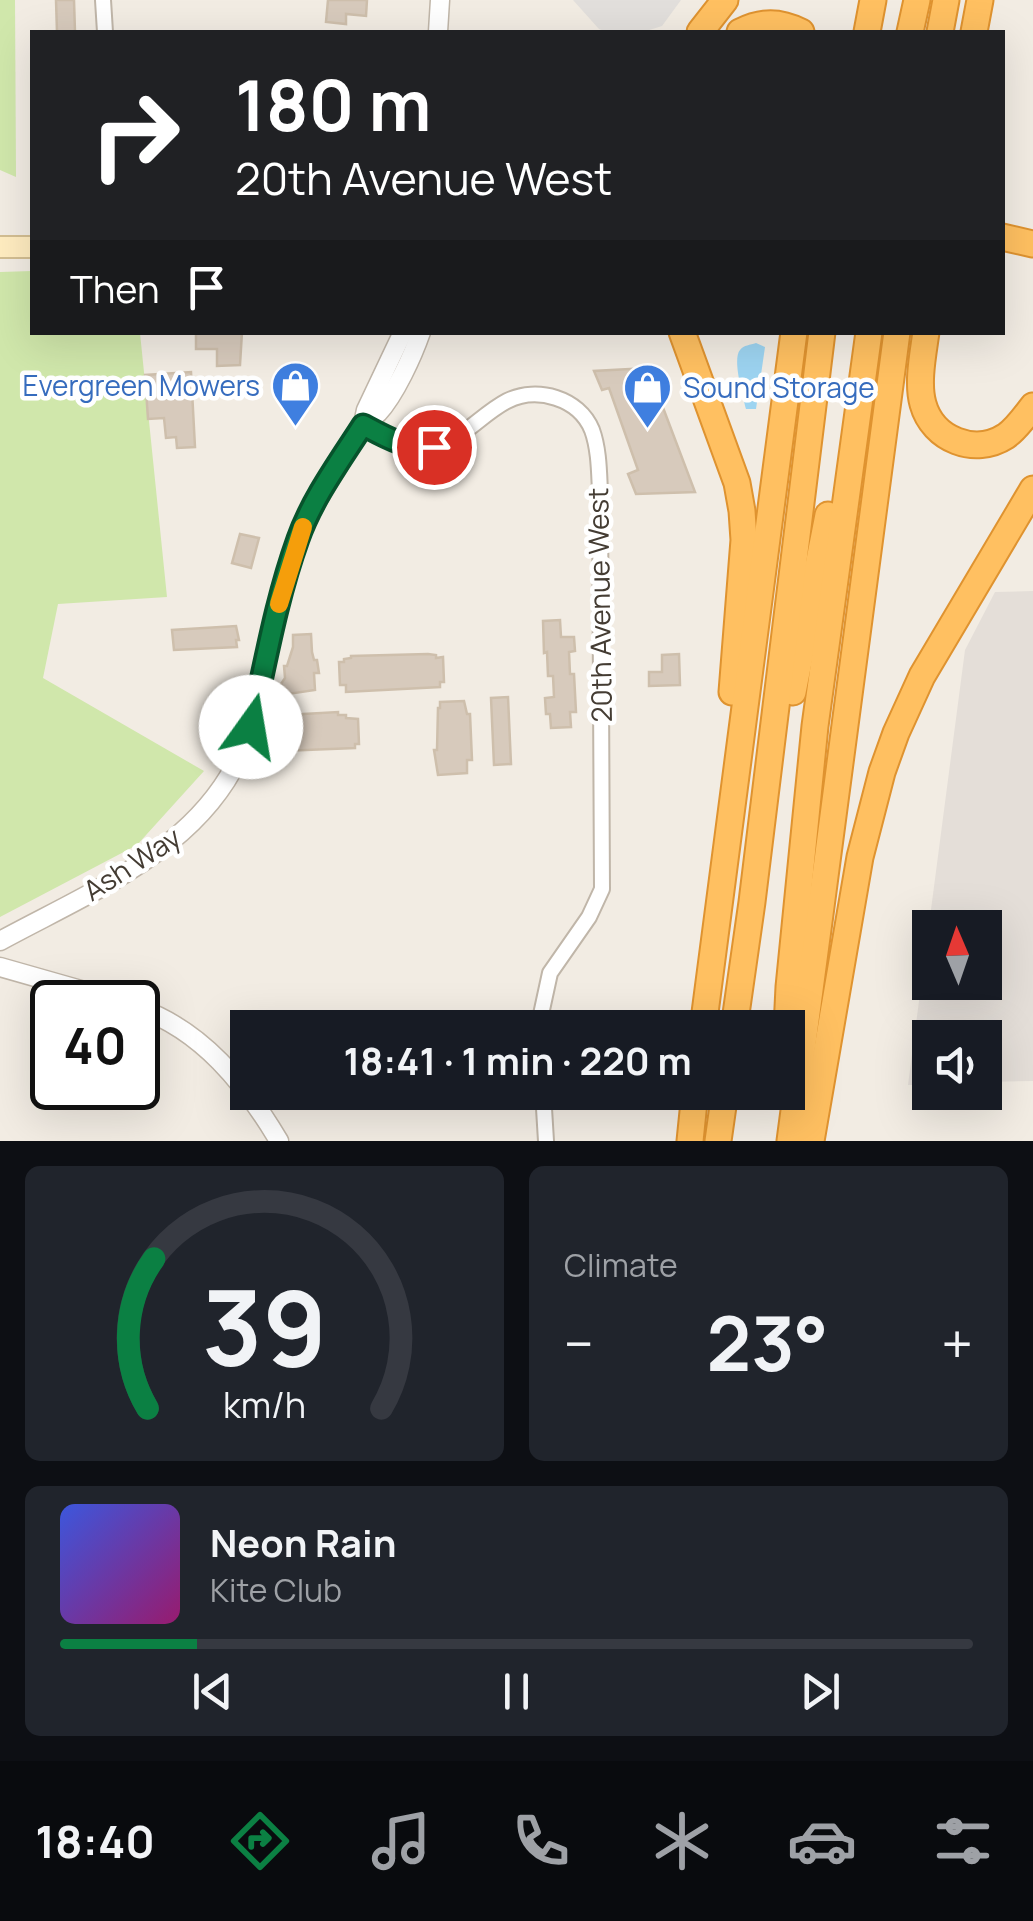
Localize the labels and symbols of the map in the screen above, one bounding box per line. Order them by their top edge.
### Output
shop icon: Evergreen Mowers [269,360,321,428]
shop icon: Sound Storage [622,362,674,430]
place label: Evergreen Mowers [22,366,260,404]
place label: Sound Storage [683,368,875,406]
pin [392,405,477,490]
street label: 20th Avenue West [578,487,620,723]
position arrow [199,675,303,779]
street label: Ash Way [75,817,188,909]
north arrow [912,910,1002,1000]
speed limit sign: 40 [30,980,160,1110]

